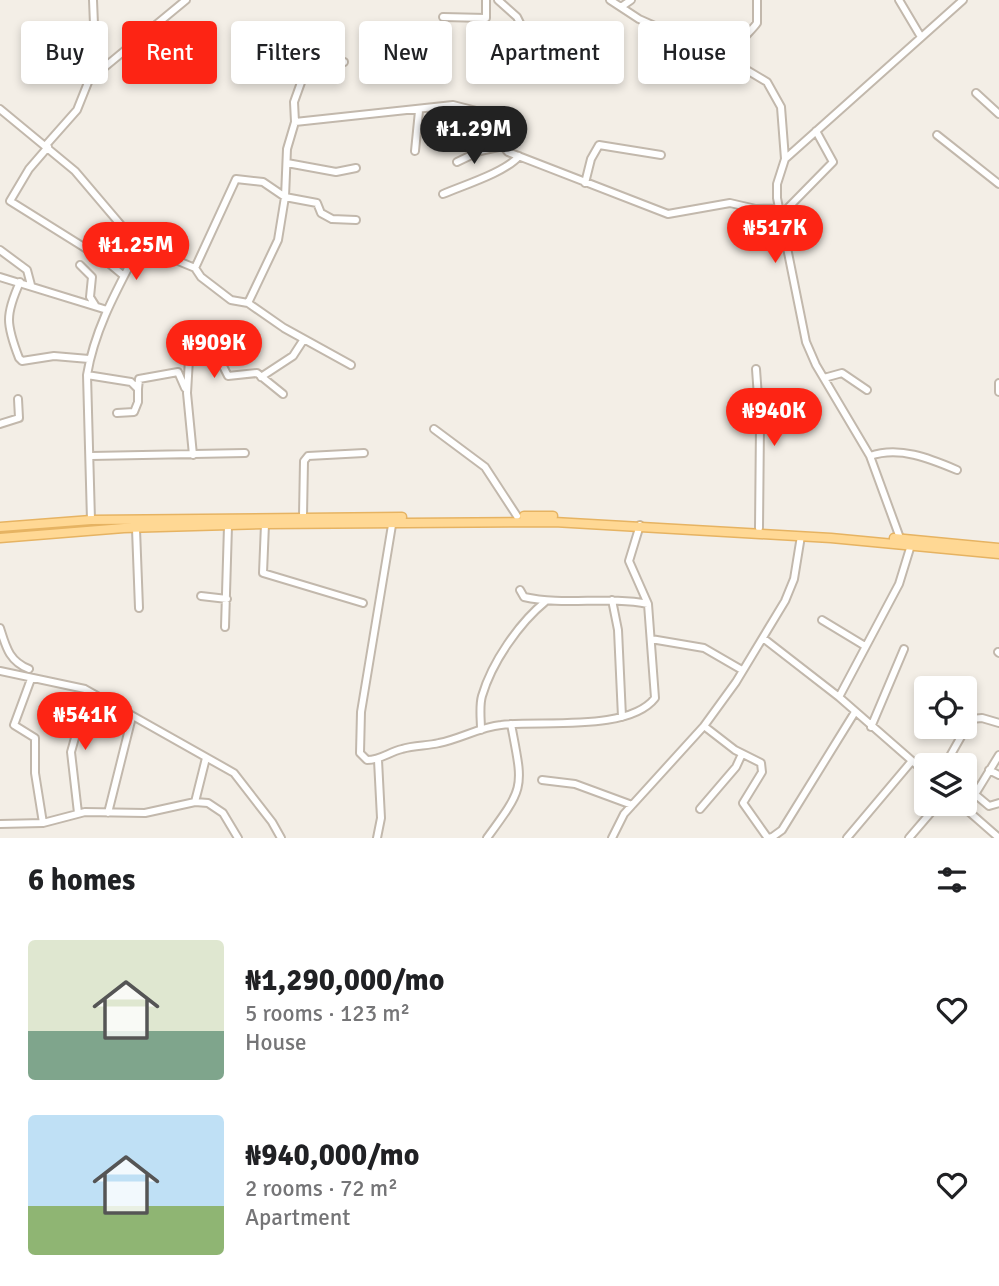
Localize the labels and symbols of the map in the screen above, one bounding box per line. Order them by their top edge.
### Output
pin: ₦1.29M [417,106,531,166]
pin: ₦517K [726,205,824,265]
pin: ₦1.25M [79,222,193,282]
pin: ₦909K [165,320,263,380]
pin: ₦940K [725,388,823,448]
pin: ₦541K [36,692,134,752]

